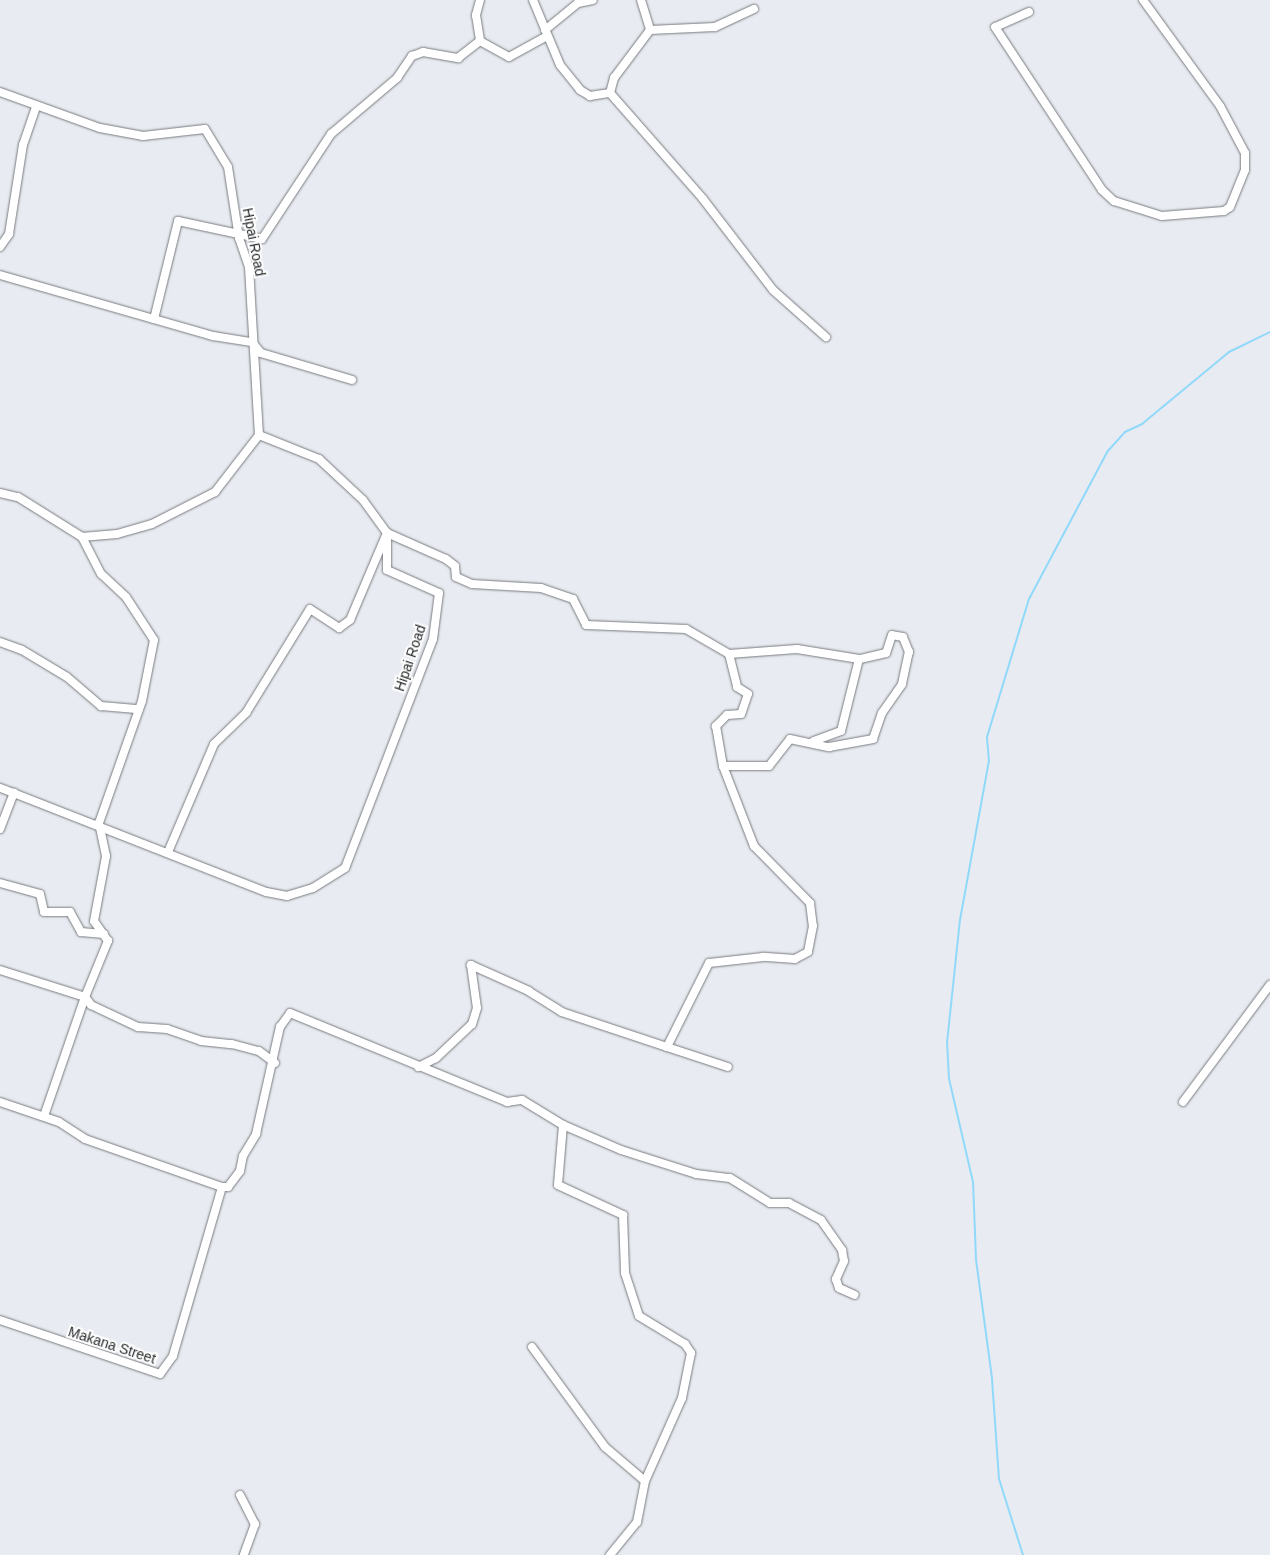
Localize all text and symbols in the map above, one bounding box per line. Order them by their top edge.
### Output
street label: Hipai Road [239,206,269,278]
street label: Hipai Road [391,623,429,693]
street label: Makana Street [66,1323,158,1367]

